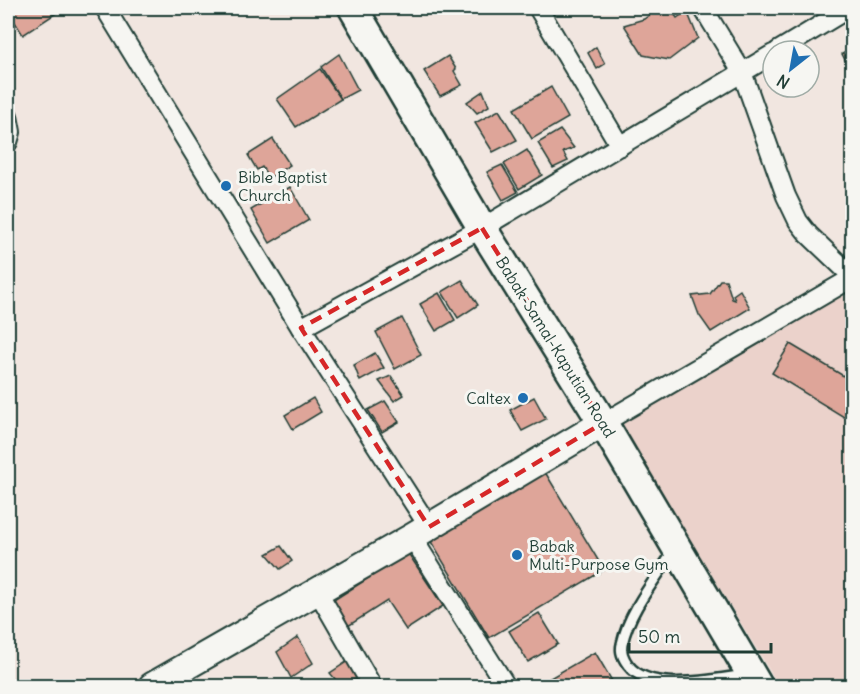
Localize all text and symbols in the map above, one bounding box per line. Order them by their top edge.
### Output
north arrow [761,39,821,99]
text: N [773,70,793,93]
place label: Bible Baptist Church [238,167,328,205]
marker: Bible Baptist Church [219,179,233,193]
street label: Babak-Samal-Kaputian Road [492,253,620,441]
place label: Caltex [466,388,511,408]
marker: Caltex [516,391,530,405]
place label: Babak Multi-Purpose Gym [529,536,669,574]
marker: Babak Multi-Purpose Gym [510,548,524,562]
scale bar [629,616,772,654]
text: 50 m [638,625,680,648]

